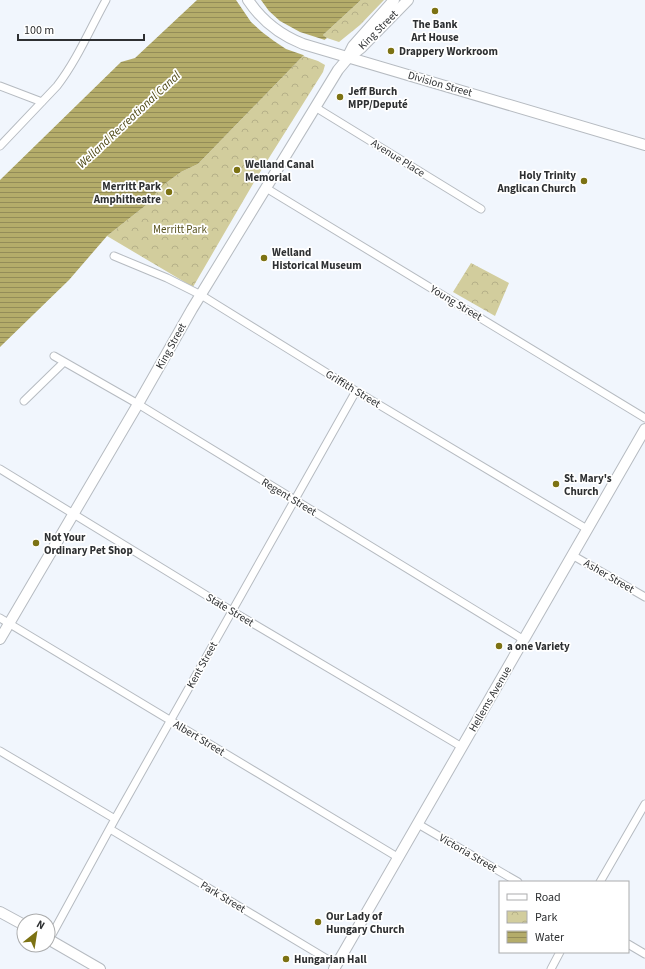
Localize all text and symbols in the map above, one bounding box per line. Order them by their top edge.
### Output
marker: The Bank Art House [430,6,440,16]
street label: King Street [355,7,401,53]
scale bar [18,16,144,42]
place label: The Bank Art House [410,17,459,45]
text: 100 m [24,22,54,39]
place label: Drappery Workroom [399,44,498,59]
marker: Drappery Workroom [386,46,396,56]
water label: Welland Recreational Canal [74,67,184,172]
street label: Division Street [406,68,474,100]
place label: Jeff Burch MPP/Deputé [348,84,408,112]
marker: Jeff Burch MPP/Deputé [335,92,345,102]
street label: Avenue Place [368,135,428,181]
place label: Welland Canal Memorial [245,157,315,185]
marker: Welland Canal Memorial [232,165,242,175]
place label: Holy Trinity Anglican Church [496,168,576,196]
marker: Holy Trinity Anglican Church [579,176,589,186]
place label: Merritt Park Amphitheatre [93,179,161,207]
marker: Merritt Park Amphitheatre [164,187,174,197]
park label: Merritt Park [153,222,207,237]
place label: Welland Historical Museum [272,245,362,273]
marker: Welland Historical Museum [259,253,269,263]
street label: Young Street [426,281,485,325]
street label: King Street [152,320,190,372]
street label: Griffith Street [323,367,384,411]
place label: St. Mary's Church [564,471,612,499]
street label: Regent Street [259,475,320,519]
marker: St. Mary's Church [551,479,561,489]
place label: Not Your Ordinary Pet Shop [44,530,133,558]
marker: Not Your Ordinary Pet Shop [31,538,41,548]
street label: Asher Street [581,556,637,597]
street label: State Street [203,590,257,630]
street label: Kent Street [183,639,221,691]
place label: a one Variety [507,639,570,654]
marker: a one Variety [494,641,504,651]
street label: Hellems Avenue [465,663,515,735]
street label: Albert Street [170,717,228,759]
street label: Victoria Street [436,830,500,876]
street label: Park Street [198,878,249,917]
legend [499,881,629,953]
text: Road [535,889,561,906]
place label: Our Lady of Hungary Church [326,909,404,937]
text: Park [535,909,557,926]
north arrow [16,913,56,953]
text: N [34,916,48,933]
marker: Our Lady of Hungary Church [313,917,323,927]
text: Water [535,929,565,946]
place label: Hungarian Hall [294,952,367,967]
marker: Hungarian Hall [281,954,291,964]

